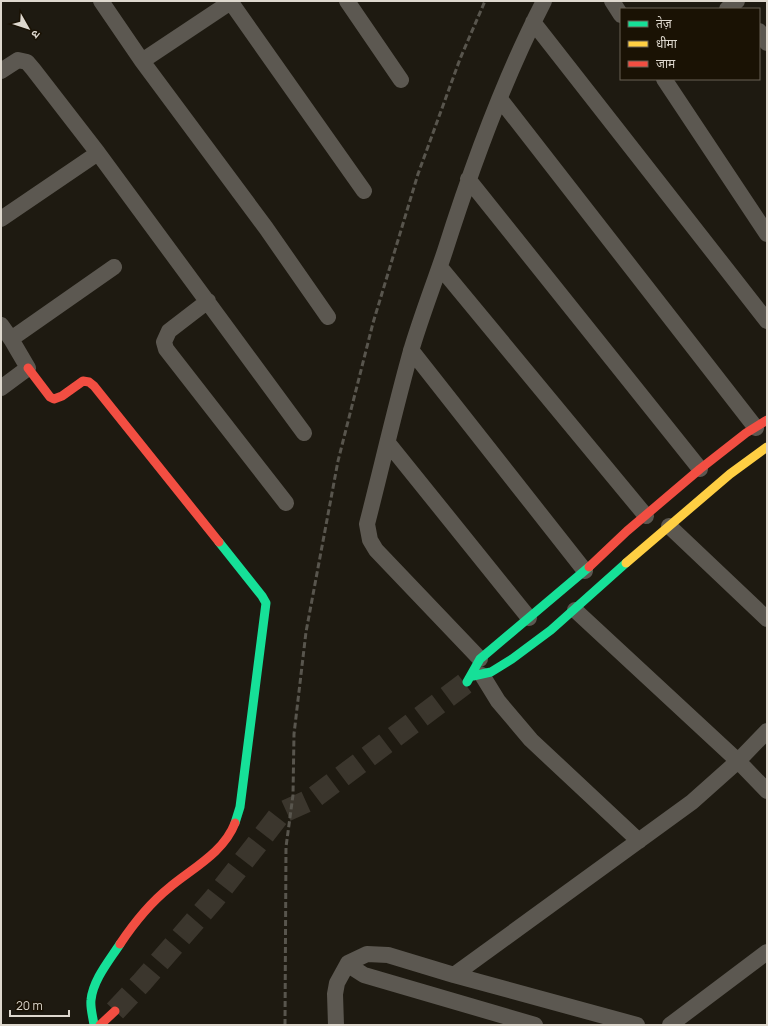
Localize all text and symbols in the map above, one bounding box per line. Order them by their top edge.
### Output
north arrow [8,8,48,48]
legend [620,8,760,80]
text: तेज़ [656,15,673,32]
text: उ [28,27,44,42]
text: धीमा [656,35,678,52]
text: जाम [656,55,676,72]
scale bar [10,992,69,1018]
text: 20 m [16,997,43,1014]

